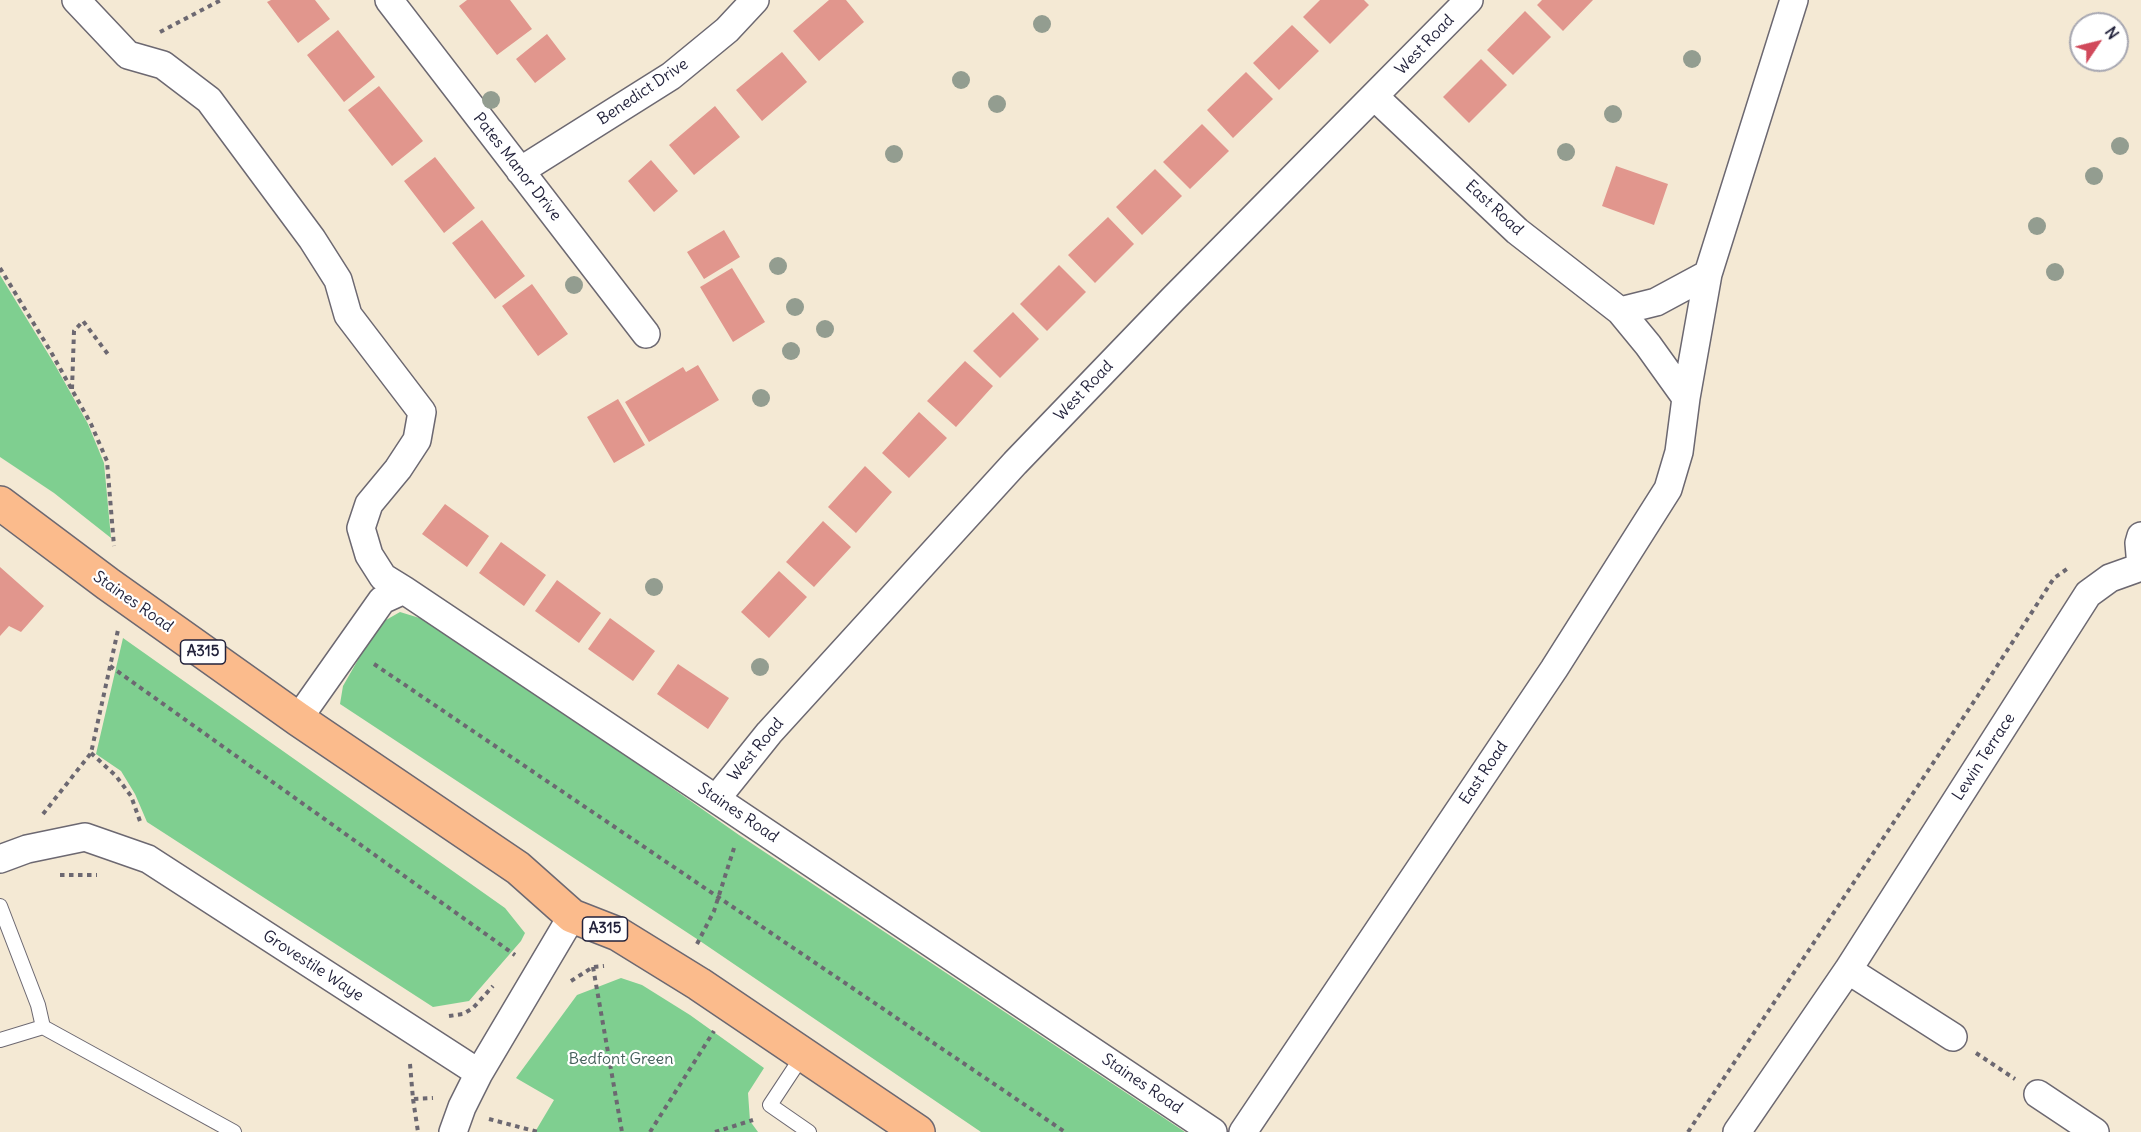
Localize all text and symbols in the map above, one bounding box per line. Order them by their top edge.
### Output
street label: West Road [1391,11,1459,79]
north arrow [2069,12,2129,72]
text: N [2101,23,2123,43]
street label: Benedict Drive [594,55,692,129]
street label: Pates Manor Drive [469,109,565,225]
street label: East Road [1461,176,1527,240]
street label: West Road [1050,357,1118,425]
street label: Staines Road [89,567,177,637]
road number: A315 [180,640,226,664]
street label: Lewin Terrace [1949,710,2019,804]
street label: West Road [724,714,788,786]
street label: East Road [1456,738,1512,808]
street label: Staines Road [694,779,782,847]
road number: A315 [582,917,628,941]
street label: Grovestile Waye [259,926,367,1006]
park label: Bedfont Green [569,1049,673,1069]
street label: Staines Road [1098,1050,1186,1118]

